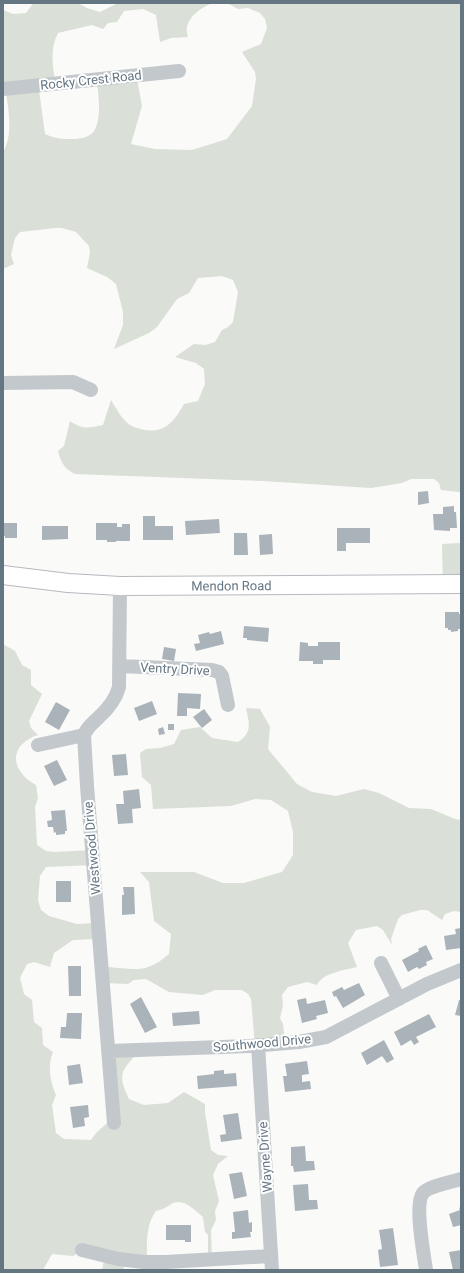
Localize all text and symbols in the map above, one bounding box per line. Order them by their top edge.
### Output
street label: Rocky Crest Road [40,67,142,93]
street label: Mendon Road [191,578,272,593]
street label: Ventry Drive [140,660,210,678]
street label: Westwood Drive [80,801,104,895]
street label: Southwood Drive [212,1031,312,1055]
street label: Wayne Drive [255,1121,275,1193]

